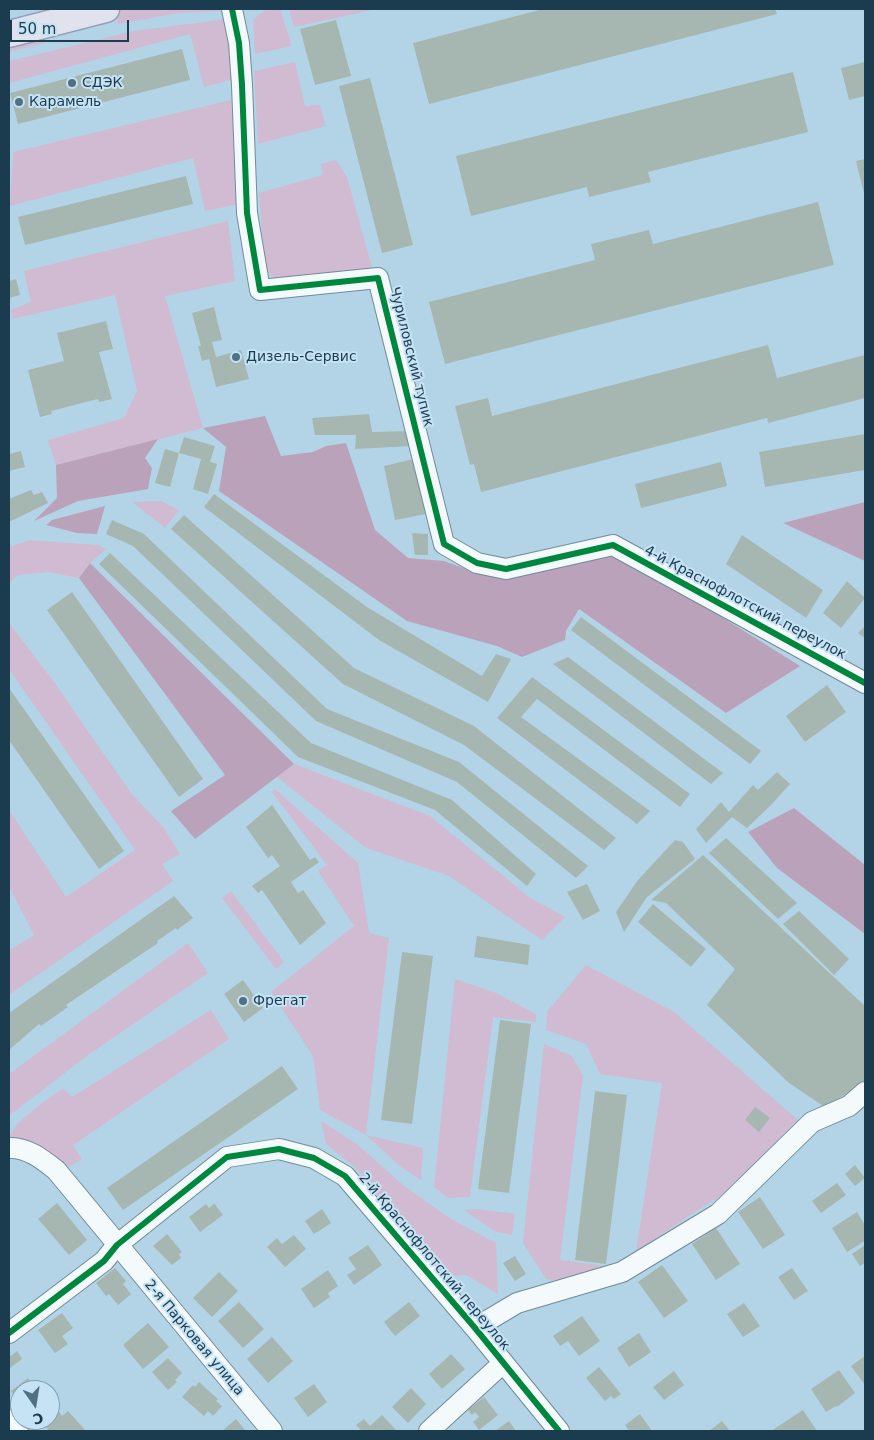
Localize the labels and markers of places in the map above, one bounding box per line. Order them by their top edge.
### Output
place label: СДЭК [82,75,122,91]
marker: СДЭК [66,77,78,89]
place label: Карамель [29,94,101,110]
marker: Карамель [13,96,25,108]
place label: Дизель-Сервис [246,349,357,365]
marker: Дизель-Сервис [230,351,242,363]
place label: Фрегат [253,993,307,1009]
marker: Фрегат [237,995,249,1007]

